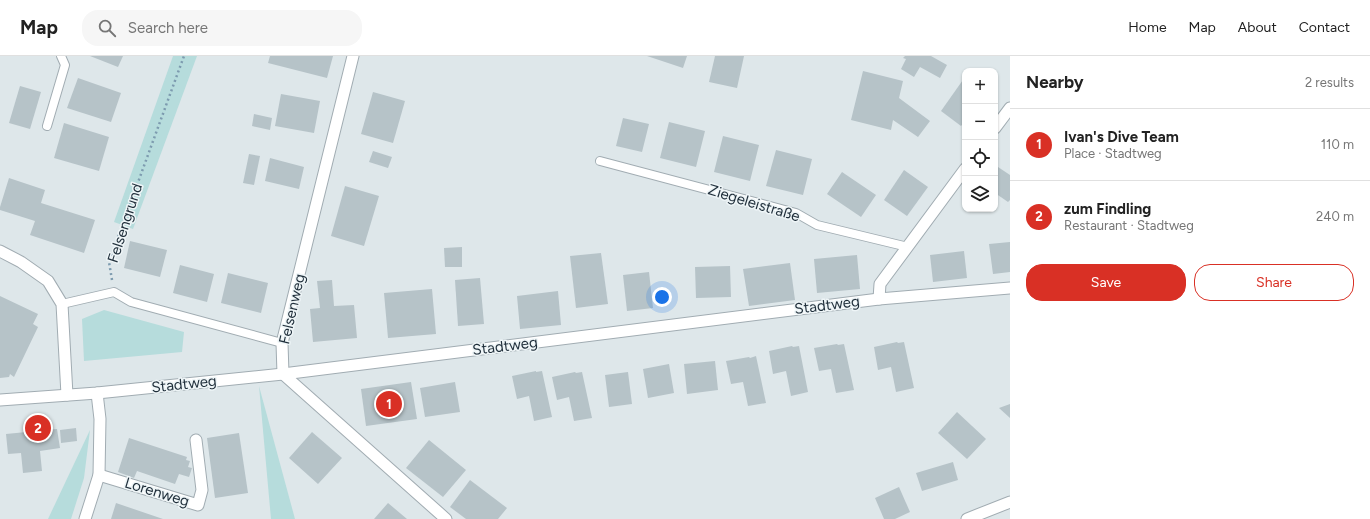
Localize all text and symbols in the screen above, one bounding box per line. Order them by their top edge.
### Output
search box [82,10,362,46]
text: Map [20,16,58,39]
icon: search [96,17,118,39]
text: Search here [128,19,208,37]
text: Home [1128,19,1167,36]
text: Map [1189,19,1216,36]
text: About [1238,19,1277,36]
text: Contact [1299,19,1350,36]
map controls [962,68,998,212]
button: + [962,68,998,104]
text: Nearby [1026,72,1084,92]
text: 2 results [1305,75,1354,90]
button: − [962,104,998,140]
text: Ivan's Dive Team [1064,128,1179,146]
text: 1 [1036,137,1042,152]
text: 110 m [1321,137,1354,152]
button: locate [962,140,998,176]
text: Place · Stadtweg [1064,146,1162,161]
button: layers [962,176,998,212]
street label: Ziegeleistraße [706,180,802,226]
street label: Felsengrund [104,181,146,265]
text: zum Findling [1064,200,1151,218]
text: 2 [1035,209,1043,224]
text: 240 m [1316,209,1354,224]
text: Restaurant · Stadtweg [1064,218,1194,233]
button: Save [1026,264,1186,301]
button: Share [1194,264,1354,301]
street label: Felsenweg [275,272,309,346]
your location [652,287,672,307]
street label: Stadtweg [793,292,861,318]
street label: Stadtweg [471,333,539,359]
street label: Stadtweg [150,372,218,396]
pin: 1 [376,389,402,419]
pin: 2 [25,413,51,443]
street label: Lorenweg [123,474,191,510]

